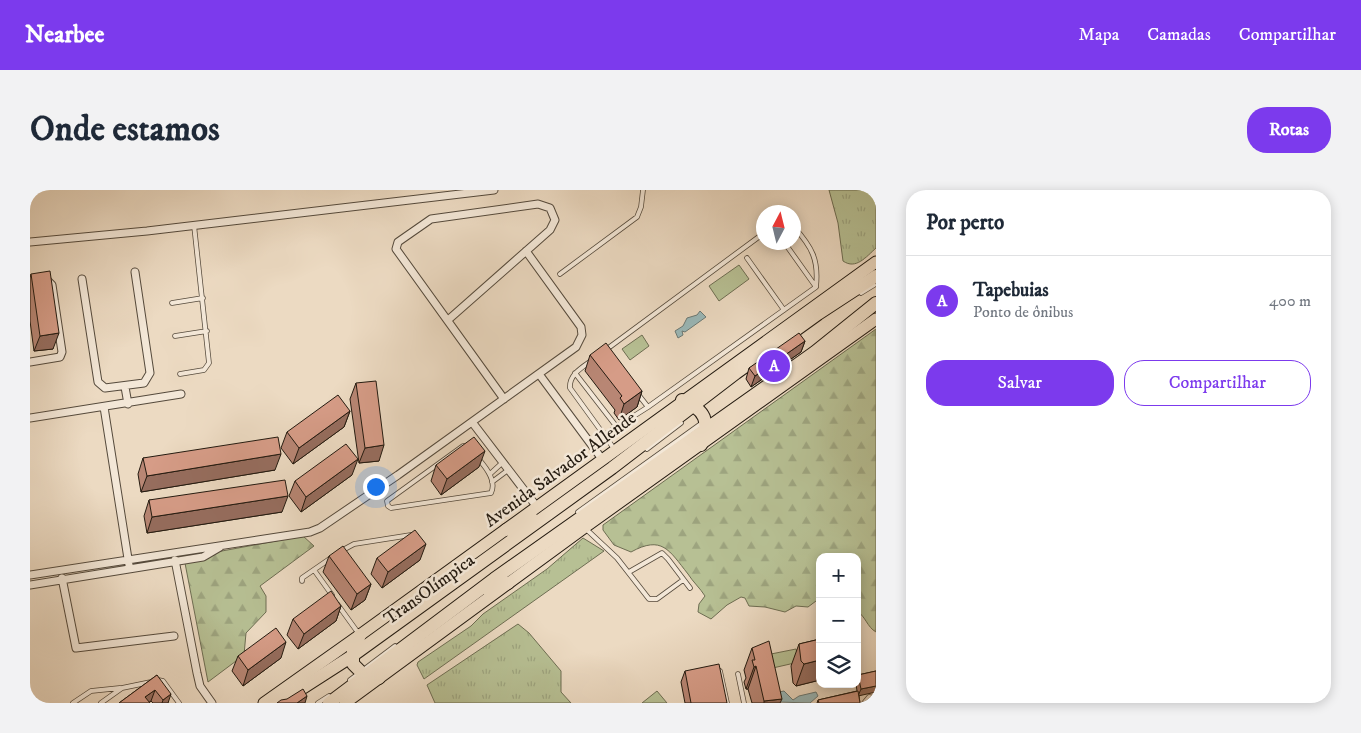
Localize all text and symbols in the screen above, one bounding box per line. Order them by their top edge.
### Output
text: Nearbee [25,20,104,50]
text: Mapa [1079,24,1119,46]
text: Camadas [1147,24,1211,46]
text: Compartilhar [1239,24,1336,46]
button: Rotas [1247,107,1331,153]
text: Onde estamos [30,108,220,152]
north arrow [756,205,801,250]
text: Por perto [926,210,1004,236]
text: Tapebuias [973,279,1049,302]
text: A [937,291,947,311]
text: 400 m [1269,291,1311,311]
text: Ponto de ônibus [973,302,1073,322]
pin: A [758,347,790,385]
button: Salvar [926,360,1114,406]
button: Compartilhar [1124,360,1311,406]
street label: Avenida Salvador Allende [480,407,641,532]
your location [363,474,389,500]
street label: TransOlímpica [380,549,480,630]
map controls [816,553,861,688]
button: + [816,553,861,598]
button: − [816,598,861,643]
button: layers [816,643,861,688]

